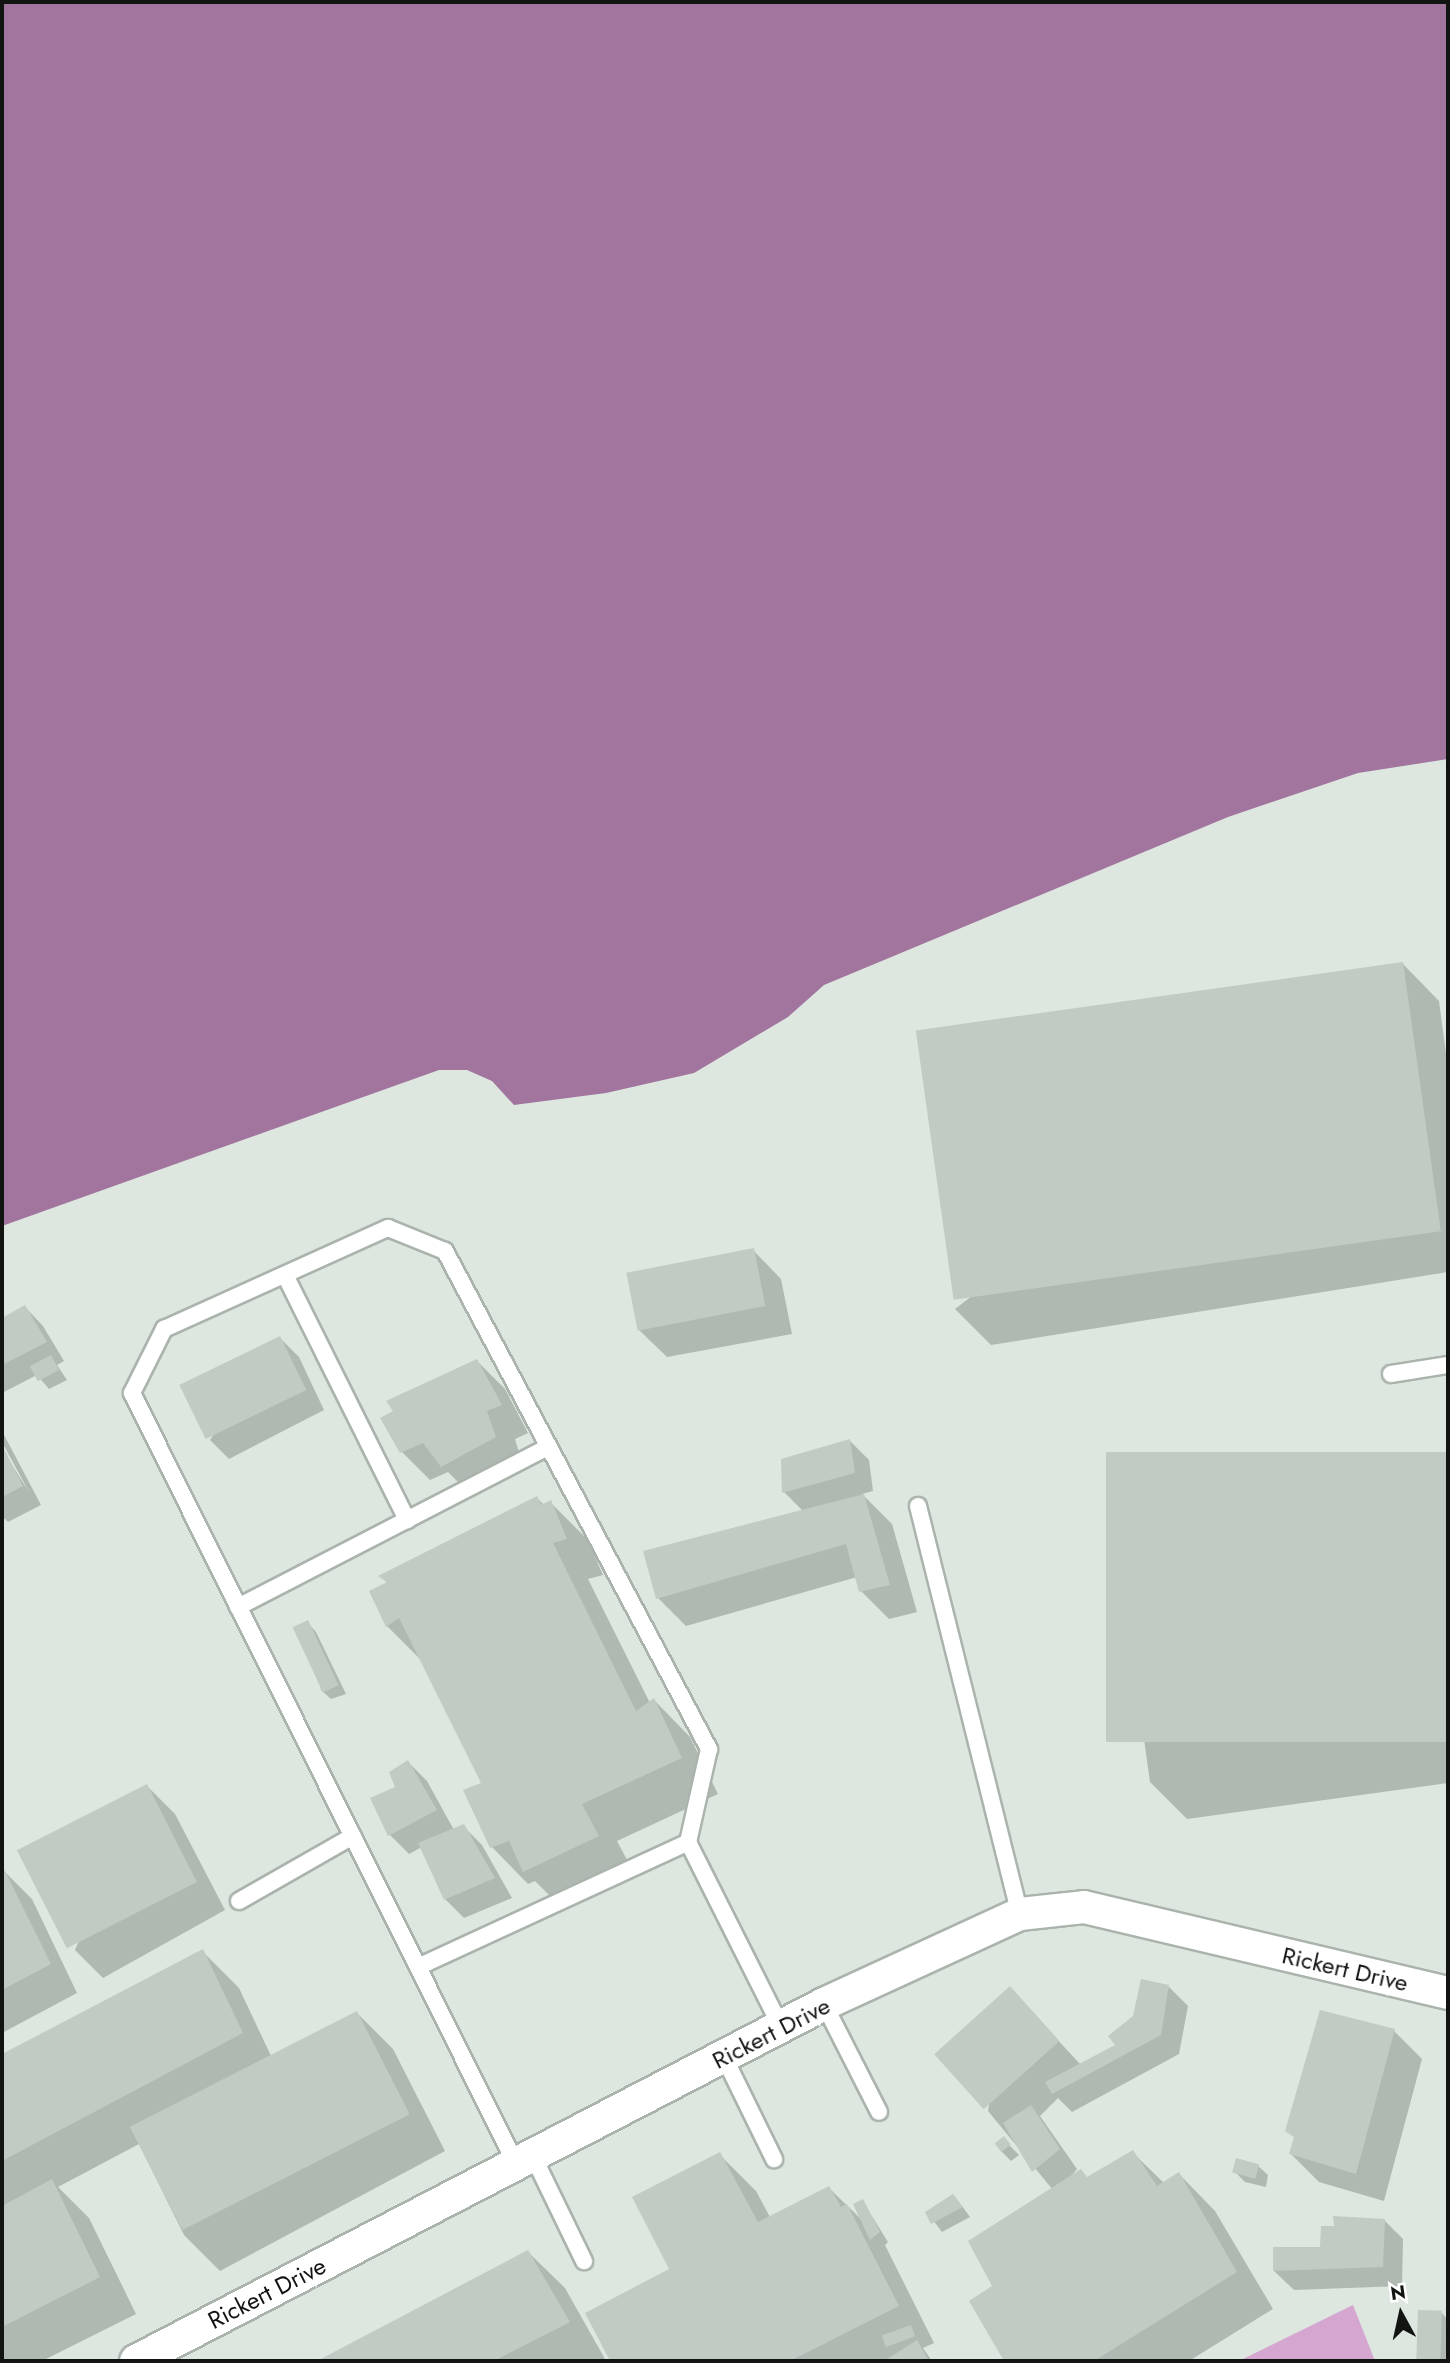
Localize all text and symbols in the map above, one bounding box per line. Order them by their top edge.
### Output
street label: Rickert Drive [1279,1941,1411,1997]
street label: Rickert Drive [707,1991,835,2075]
street label: Rickert Drive [203,2251,331,2335]
text: N [1389,2278,1407,2307]
north arrow [1366,2279,1436,2349]

